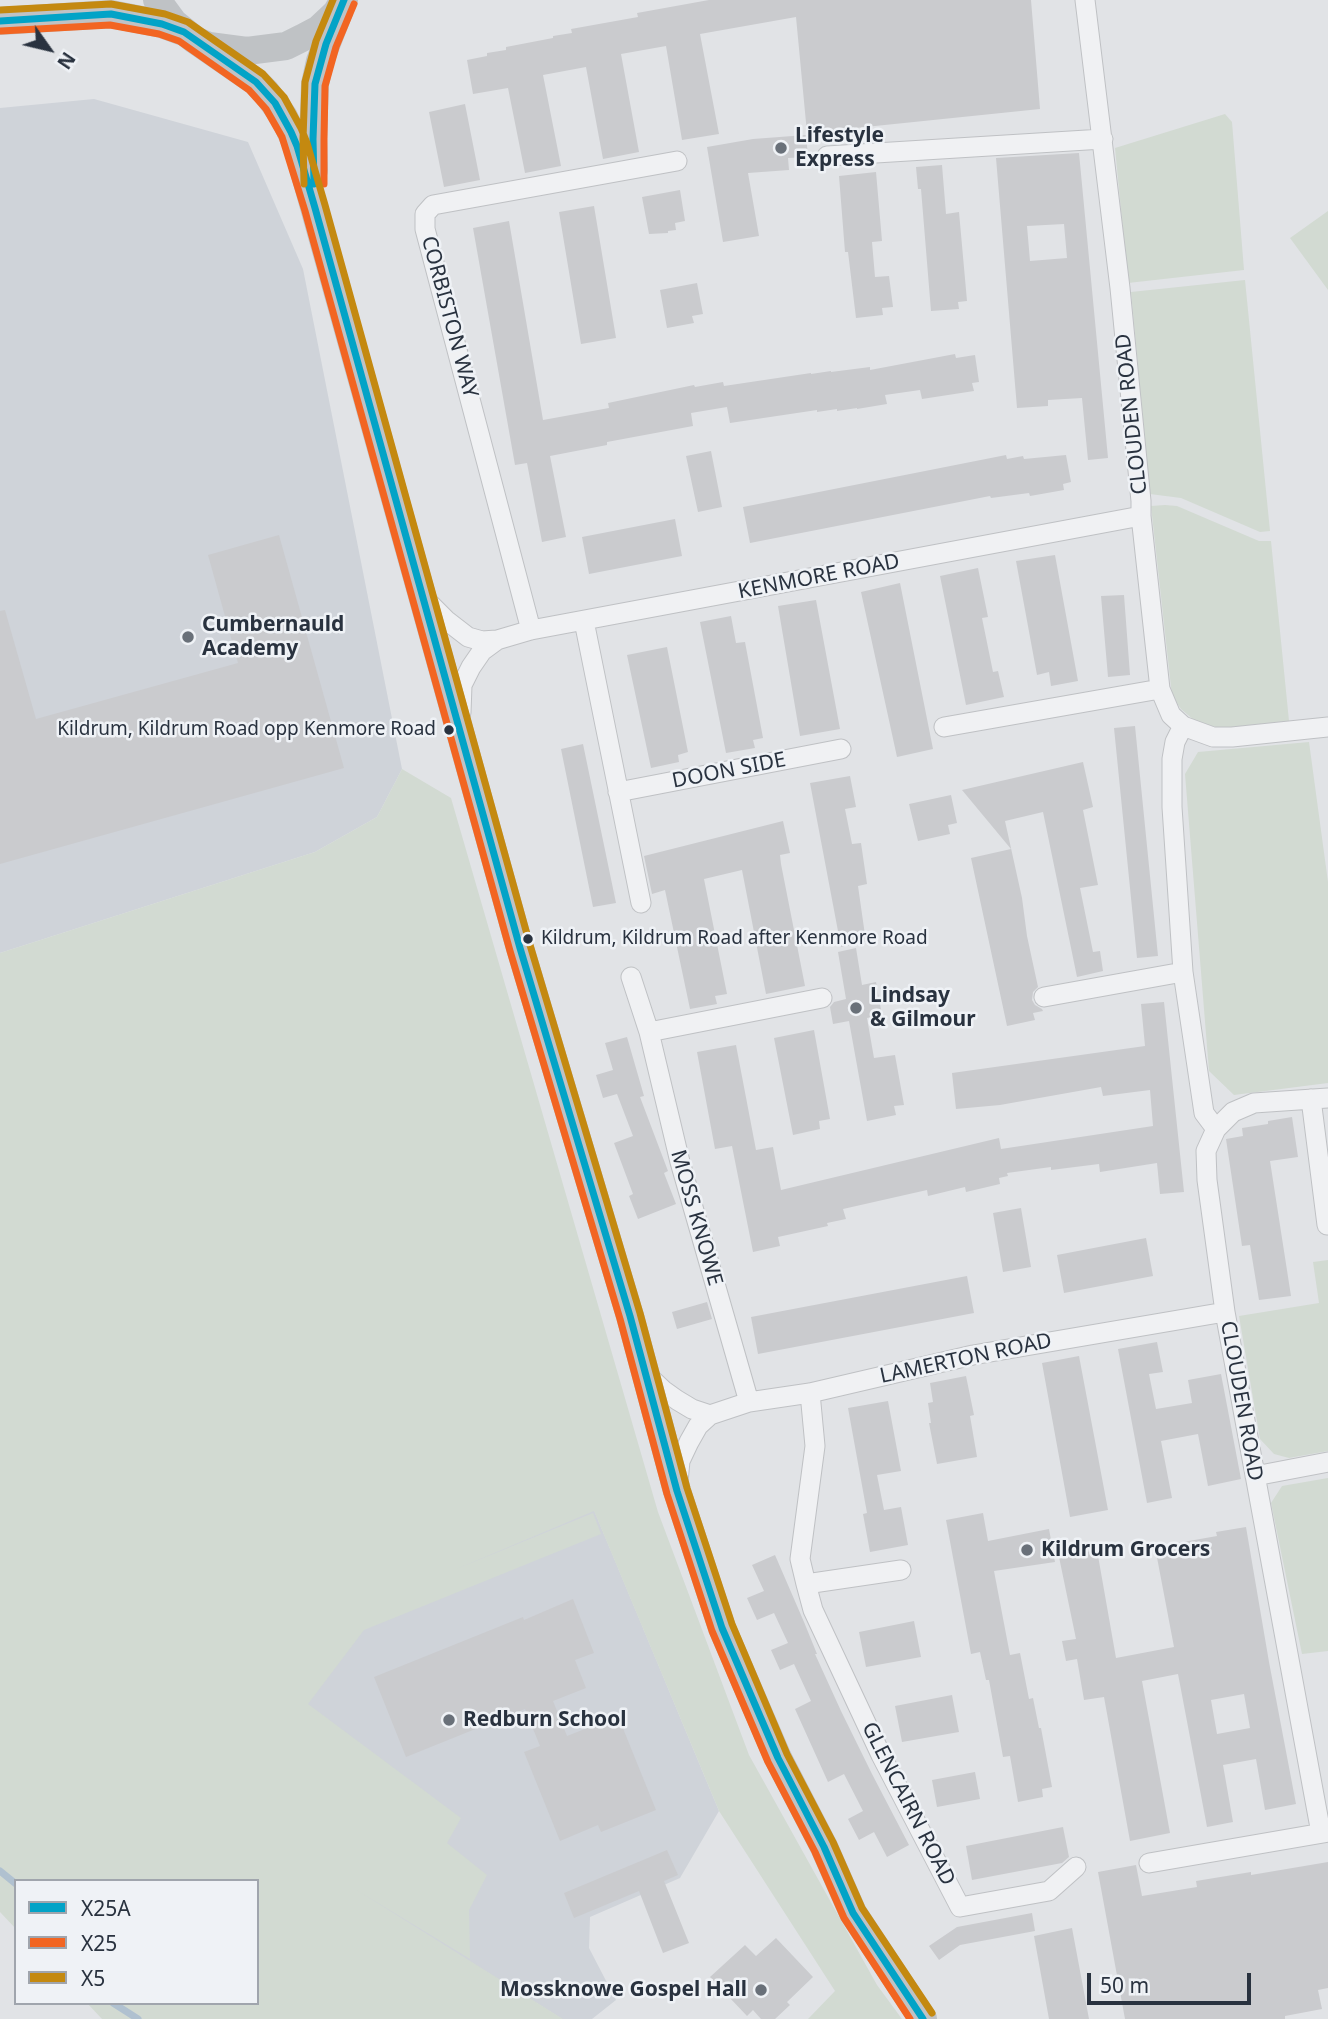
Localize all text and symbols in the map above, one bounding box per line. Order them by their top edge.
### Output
north arrow [14,14,84,84]
text: N [51,47,82,74]
place label: Lifestyle Express [795,123,884,173]
marker: Lifestyle Express [773,140,789,156]
street label: CORBISTON WAY [415,233,483,401]
street label: CLOUDEN ROAD [1111,332,1153,496]
street label: KENMORE ROAD [736,549,902,605]
place label: Cumbernauld Academy [202,612,344,662]
marker: Cumbernauld Academy [180,629,196,645]
place label: Kildrum, Kildrum Road opp Kenmore Road [57,719,436,741]
marker: Kildrum, Kildrum Road opp Kenmore Road [442,723,456,737]
street label: DOON SIDE [670,748,788,794]
place label: Kildrum, Kildrum Road after Kenmore Road [541,928,928,950]
marker: Kildrum, Kildrum Road after Kenmore Road [521,932,535,946]
place label: Lindsay & Gilmour [870,983,976,1033]
marker: Lindsay & Gilmour [848,1000,864,1016]
street label: MOSS KNOWE [665,1147,727,1289]
street label: CLOUDEN ROAD [1215,1319,1267,1483]
street label: LAMERTON ROAD [878,1328,1054,1390]
place label: Kildrum Grocers [1041,1537,1210,1563]
marker: Kildrum Grocers [1019,1542,1035,1558]
place label: Redburn School [463,1707,627,1733]
marker: Redburn School [441,1712,457,1728]
street label: GLENCAIRN ROAD [856,1718,960,1890]
legend [14,1879,259,2005]
text: X25A [81,1894,131,1922]
text: X25 [81,1929,117,1957]
scale bar [1090,1960,1254,2004]
text: X5 [81,1964,105,1992]
text: 50 m [1100,1971,1149,1999]
place label: Mossknowe Gospel Hall [500,1977,747,2003]
marker: Mossknowe Gospel Hall [753,1982,769,1998]

